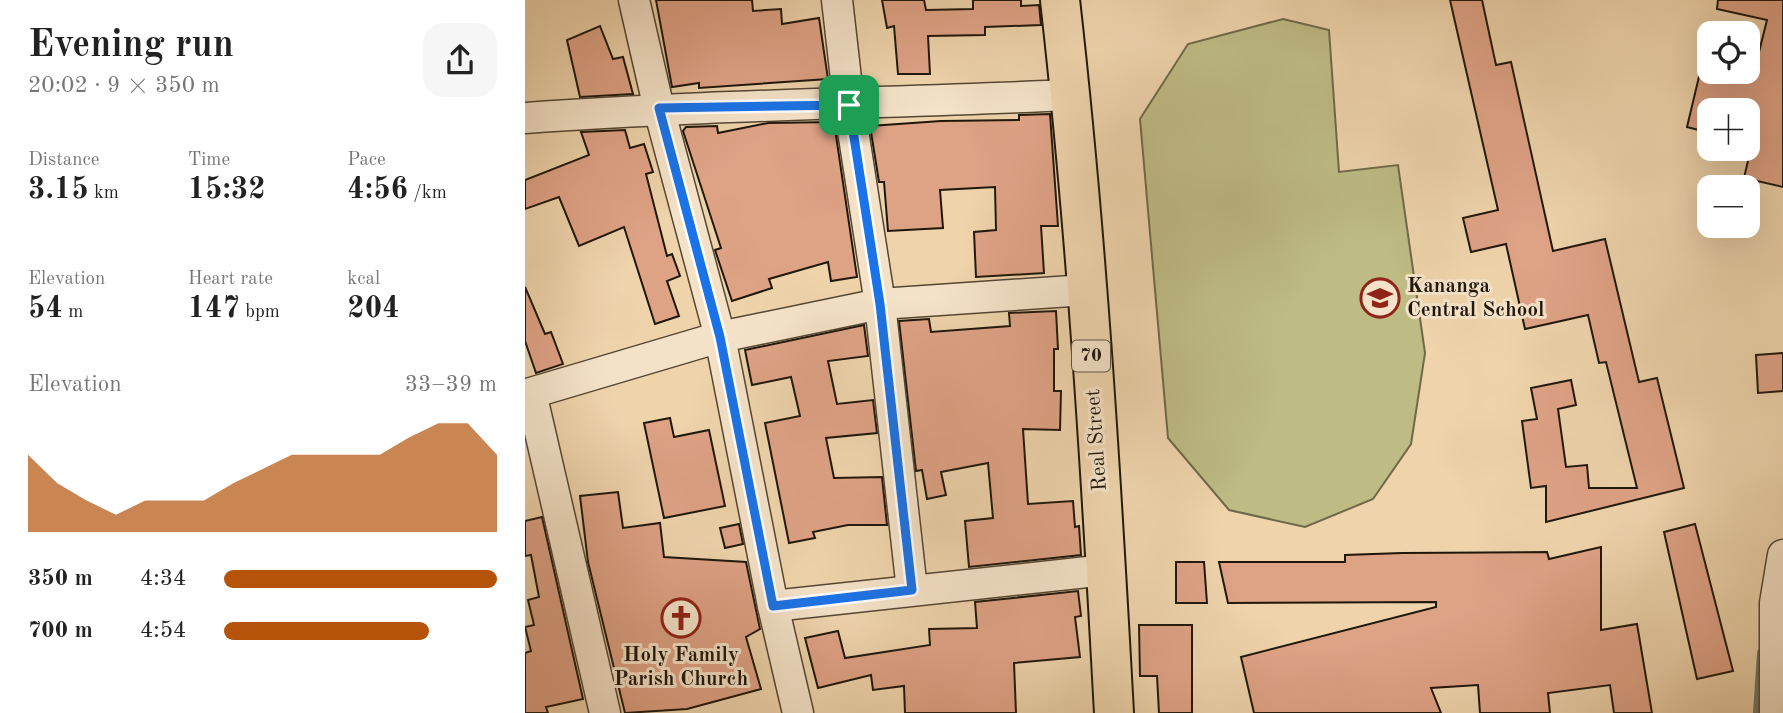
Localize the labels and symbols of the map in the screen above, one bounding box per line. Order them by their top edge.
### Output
pin [819,75,879,135]
place label: Kananga Central School [1407,276,1544,321]
school or university icon: Kananga Central School [1359,277,1401,319]
road number: 70 [1072,340,1110,372]
street label: Real Street [1083,388,1111,492]
church icon: Holy Family Parish Church [660,597,702,639]
place label: Holy Family Parish Church [614,645,748,690]

